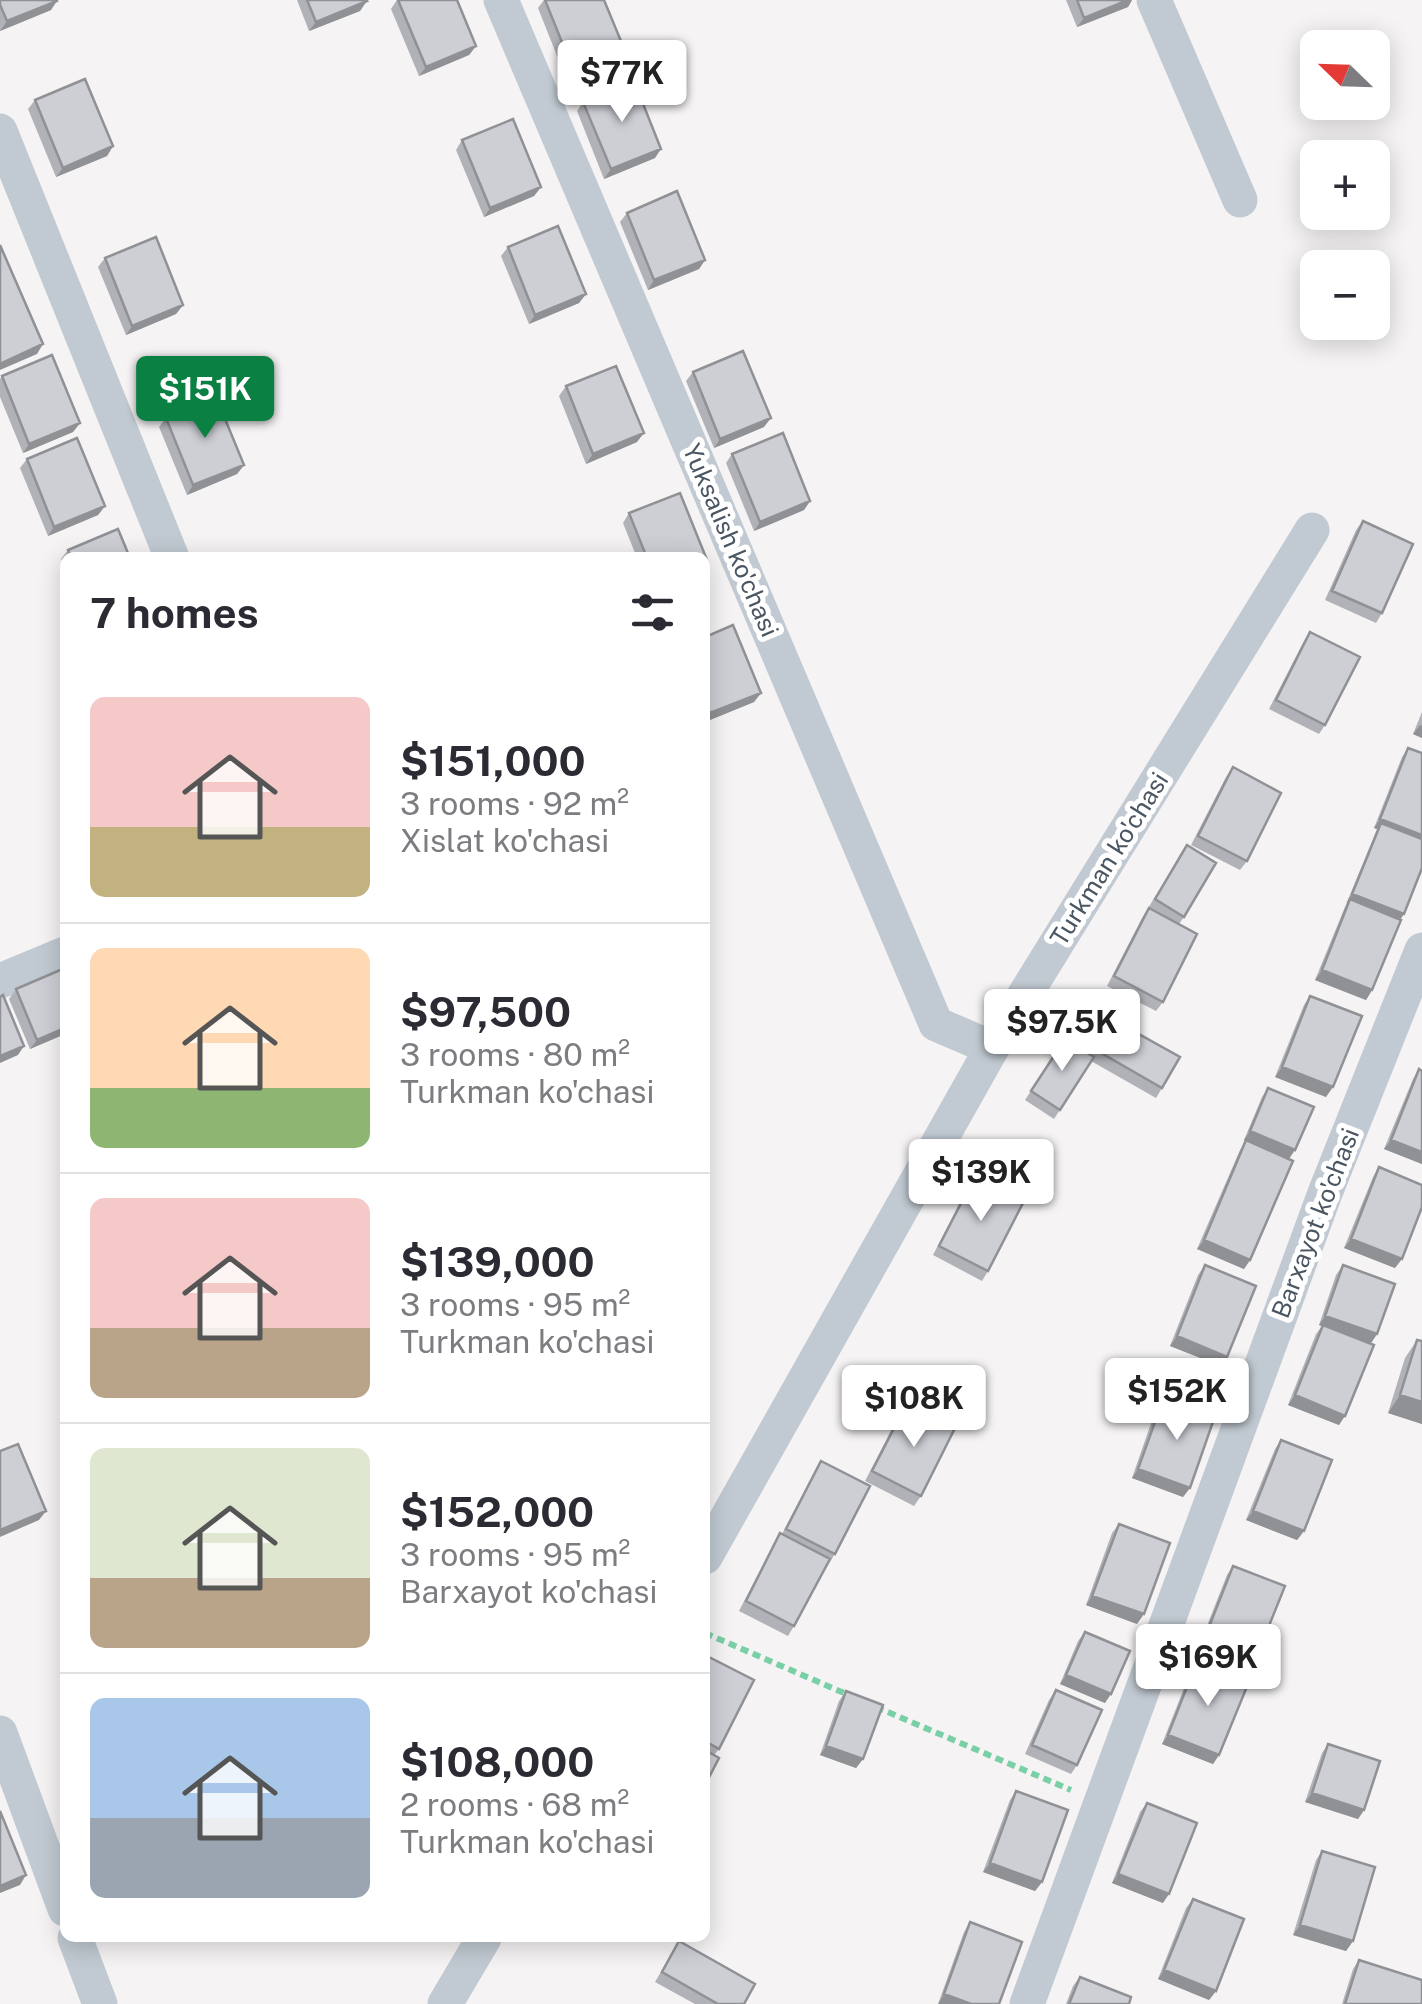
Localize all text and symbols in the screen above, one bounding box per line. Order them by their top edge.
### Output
north arrow [1300,30,1390,120]
map controls [1300,30,1390,340]
pin: $77K [563,40,681,125]
text: $77K [580,54,664,91]
button: + [1300,140,1390,230]
button: − [1300,250,1390,340]
pin: $151K [135,356,275,441]
text: $151K [158,370,252,407]
street label: Yuksalish ko'chasi [677,439,785,641]
icon: filters [625,585,680,640]
text: 7 homes [90,588,259,637]
text: $151,000 [400,736,585,785]
icon: home [170,737,290,857]
street label: Turkman ko'chasi [1044,767,1174,951]
text: 3 rooms · 92 m² [400,785,629,822]
text: Xislat ko'chasi [400,822,609,859]
text: $97,500 [400,987,571,1036]
icon: home [170,988,290,1108]
pin: $97.5K [981,989,1143,1074]
text: $97.5K [1006,1003,1118,1040]
text: 3 rooms · 80 m² [400,1036,630,1073]
text: Turkman ko'chasi [400,1073,654,1110]
street label: Barxayot ko'chasi [1265,1124,1365,1322]
pin: $139K [911,1139,1051,1224]
text: $139K [931,1153,1031,1190]
text: $139,000 [400,1237,595,1286]
icon: home [170,1238,290,1358]
text: 3 rooms · 95 m² [400,1286,630,1323]
text: Turkman ko'chasi [400,1323,654,1360]
pin: $152K [1107,1358,1247,1443]
pin: $108K [844,1365,984,1450]
text: $152K [1127,1372,1227,1409]
text: $108K [864,1379,964,1416]
text: $152,000 [400,1487,594,1536]
icon: home [170,1488,290,1608]
text: 3 rooms · 95 m² [400,1536,630,1573]
text: Barxayot ko'chasi [400,1573,657,1610]
pin: $169K [1138,1624,1278,1709]
text: $169K [1158,1638,1258,1675]
text: $108,000 [400,1737,594,1786]
icon: home [170,1738,290,1858]
text: 2 rooms · 68 m² [400,1786,629,1823]
text: Turkman ko'chasi [400,1823,654,1860]

